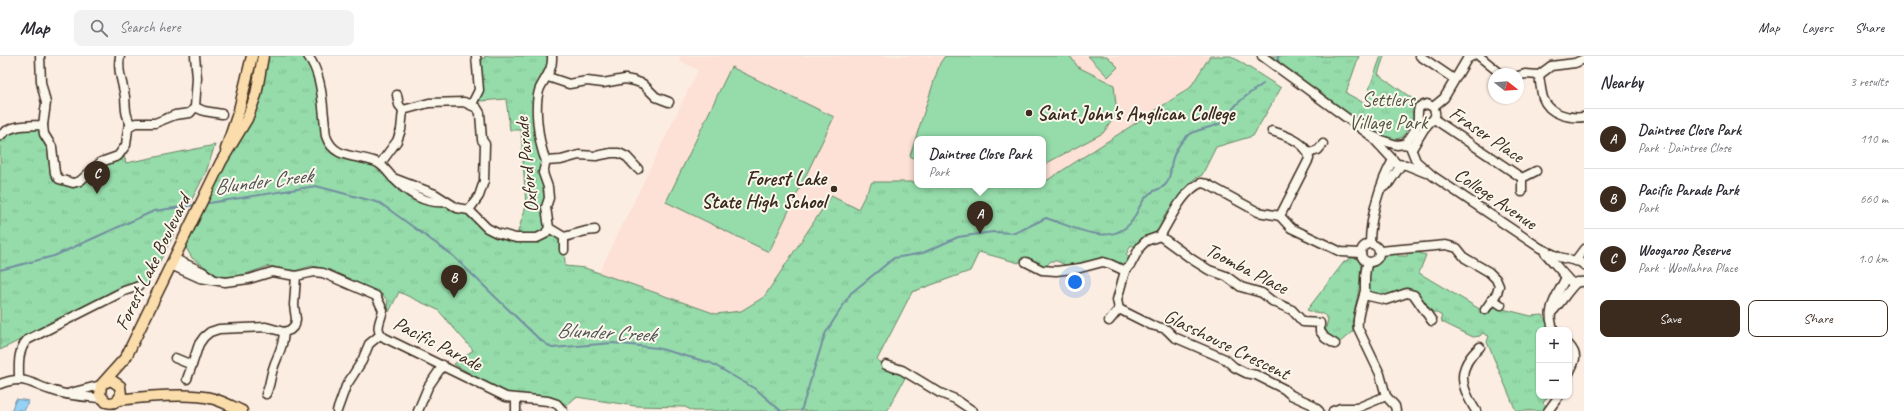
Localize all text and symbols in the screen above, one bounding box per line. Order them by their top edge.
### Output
search box [74,10,354,46]
text: Map [20,16,50,40]
icon: search [88,17,110,39]
text: Search here [120,18,181,37]
text: Map [1758,19,1780,36]
text: Layers [1802,19,1833,36]
text: Share [1855,19,1884,36]
north arrow [1488,68,1524,104]
text: Nearby [1600,72,1643,93]
text: 3 results [1850,74,1888,90]
park label: Settlers Village Park [1349,87,1429,135]
street label: Fraser Place [1445,100,1530,169]
place label: Saint John's Anglican College [1037,101,1236,126]
marker: Saint John's Anglican College [1024,108,1034,118]
street label: Oxford Parade [509,114,544,214]
text: Daintree Close Park [1638,121,1741,140]
text: A [1610,131,1616,147]
text: 110 m [1860,131,1888,147]
popup [914,136,1046,188]
text: Park · Daintree Close [1638,140,1731,156]
text: Daintree Close Park [929,145,1031,164]
pin: C [84,161,110,194]
water label: Blunder Creek [213,162,318,200]
street label: College Avenue [1450,162,1543,236]
text: Park [929,164,949,180]
place label: Forest Lake State High School [701,166,830,214]
text: Pacific Parade Park [1638,181,1739,200]
marker: Forest Lake State High School [829,184,839,194]
street label: Forest Lake Boulevard [109,188,197,334]
text: B [1610,191,1616,207]
text: 660 m [1860,191,1888,207]
text: Park [1638,200,1659,216]
pin: A [967,201,993,234]
street label: Toomba Place [1201,237,1294,301]
text: Woogaroo Reserve [1638,241,1730,260]
text: C [1610,251,1616,267]
text: 1.0 km [1858,251,1888,267]
text: Park · Woollahra Place [1638,260,1737,276]
pin: B [441,265,467,298]
your location [1065,272,1085,292]
button: Save [1600,300,1740,337]
button: Share [1748,300,1888,337]
street label: Glasshouse Crescent [1160,303,1296,387]
street label: Pacific Parade [389,310,488,377]
water label: Blunder Creek [556,316,660,348]
map controls [1536,327,1572,399]
button: + [1536,327,1572,363]
button: − [1536,363,1572,399]

